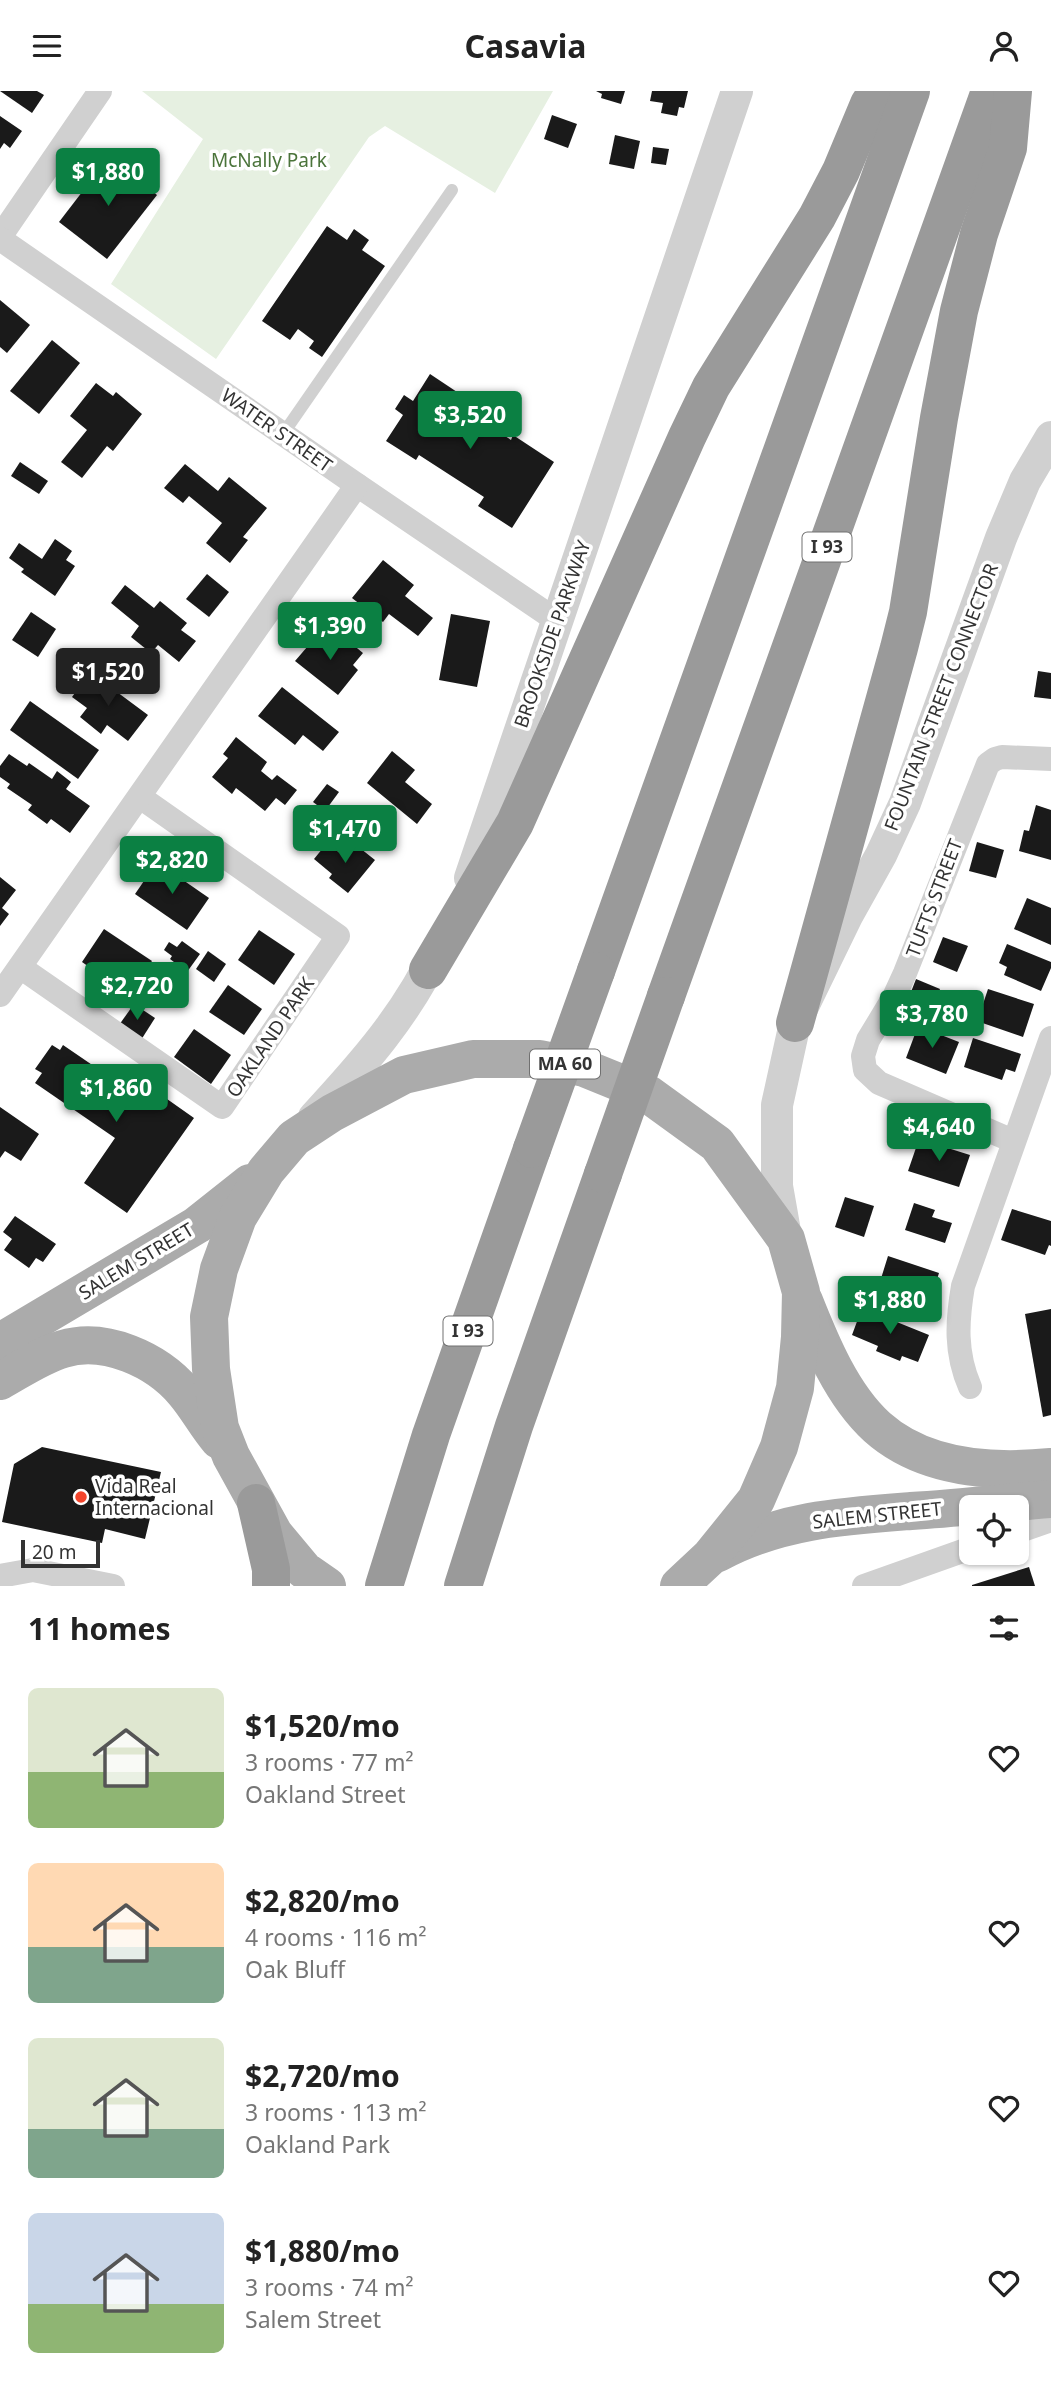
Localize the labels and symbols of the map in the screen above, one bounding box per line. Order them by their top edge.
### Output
park label: McNally Park [211,147,327,173]
pin: $1,880 [51,149,165,208]
street label: WATER STREET [216,382,338,478]
pin: $3,520 [413,391,527,451]
road number: I 93 [802,533,852,561]
street label: BROOKSIDE PARKWAY [508,537,596,731]
street label: FOUNTAIN STREET CONNECTOR [878,559,1004,834]
pin: $1,390 [273,603,387,662]
pin: $1,520 [51,649,165,708]
pin: $1,470 [288,805,402,865]
street label: TUFTS STREET [900,835,969,961]
pin: $2,820 [115,837,229,896]
pin: $2,720 [80,963,194,1022]
street label: OAKLAND PARK [220,972,320,1102]
pin: $3,780 [875,991,989,1050]
road number: MA 60 [530,1049,600,1079]
pin: $1,860 [59,1065,173,1124]
pin: $4,640 [882,1103,996,1163]
street label: SALEM STREET [74,1216,199,1306]
pin: $1,880 [833,1277,947,1336]
road number: I 93 [444,1317,492,1345]
place label: Vida Real Internacional [95,1473,214,1521]
marker: Vida Real Internacional [73,1489,89,1505]
street label: SALEM STREET [811,1495,943,1535]
scale bar [21,1537,100,1569]

